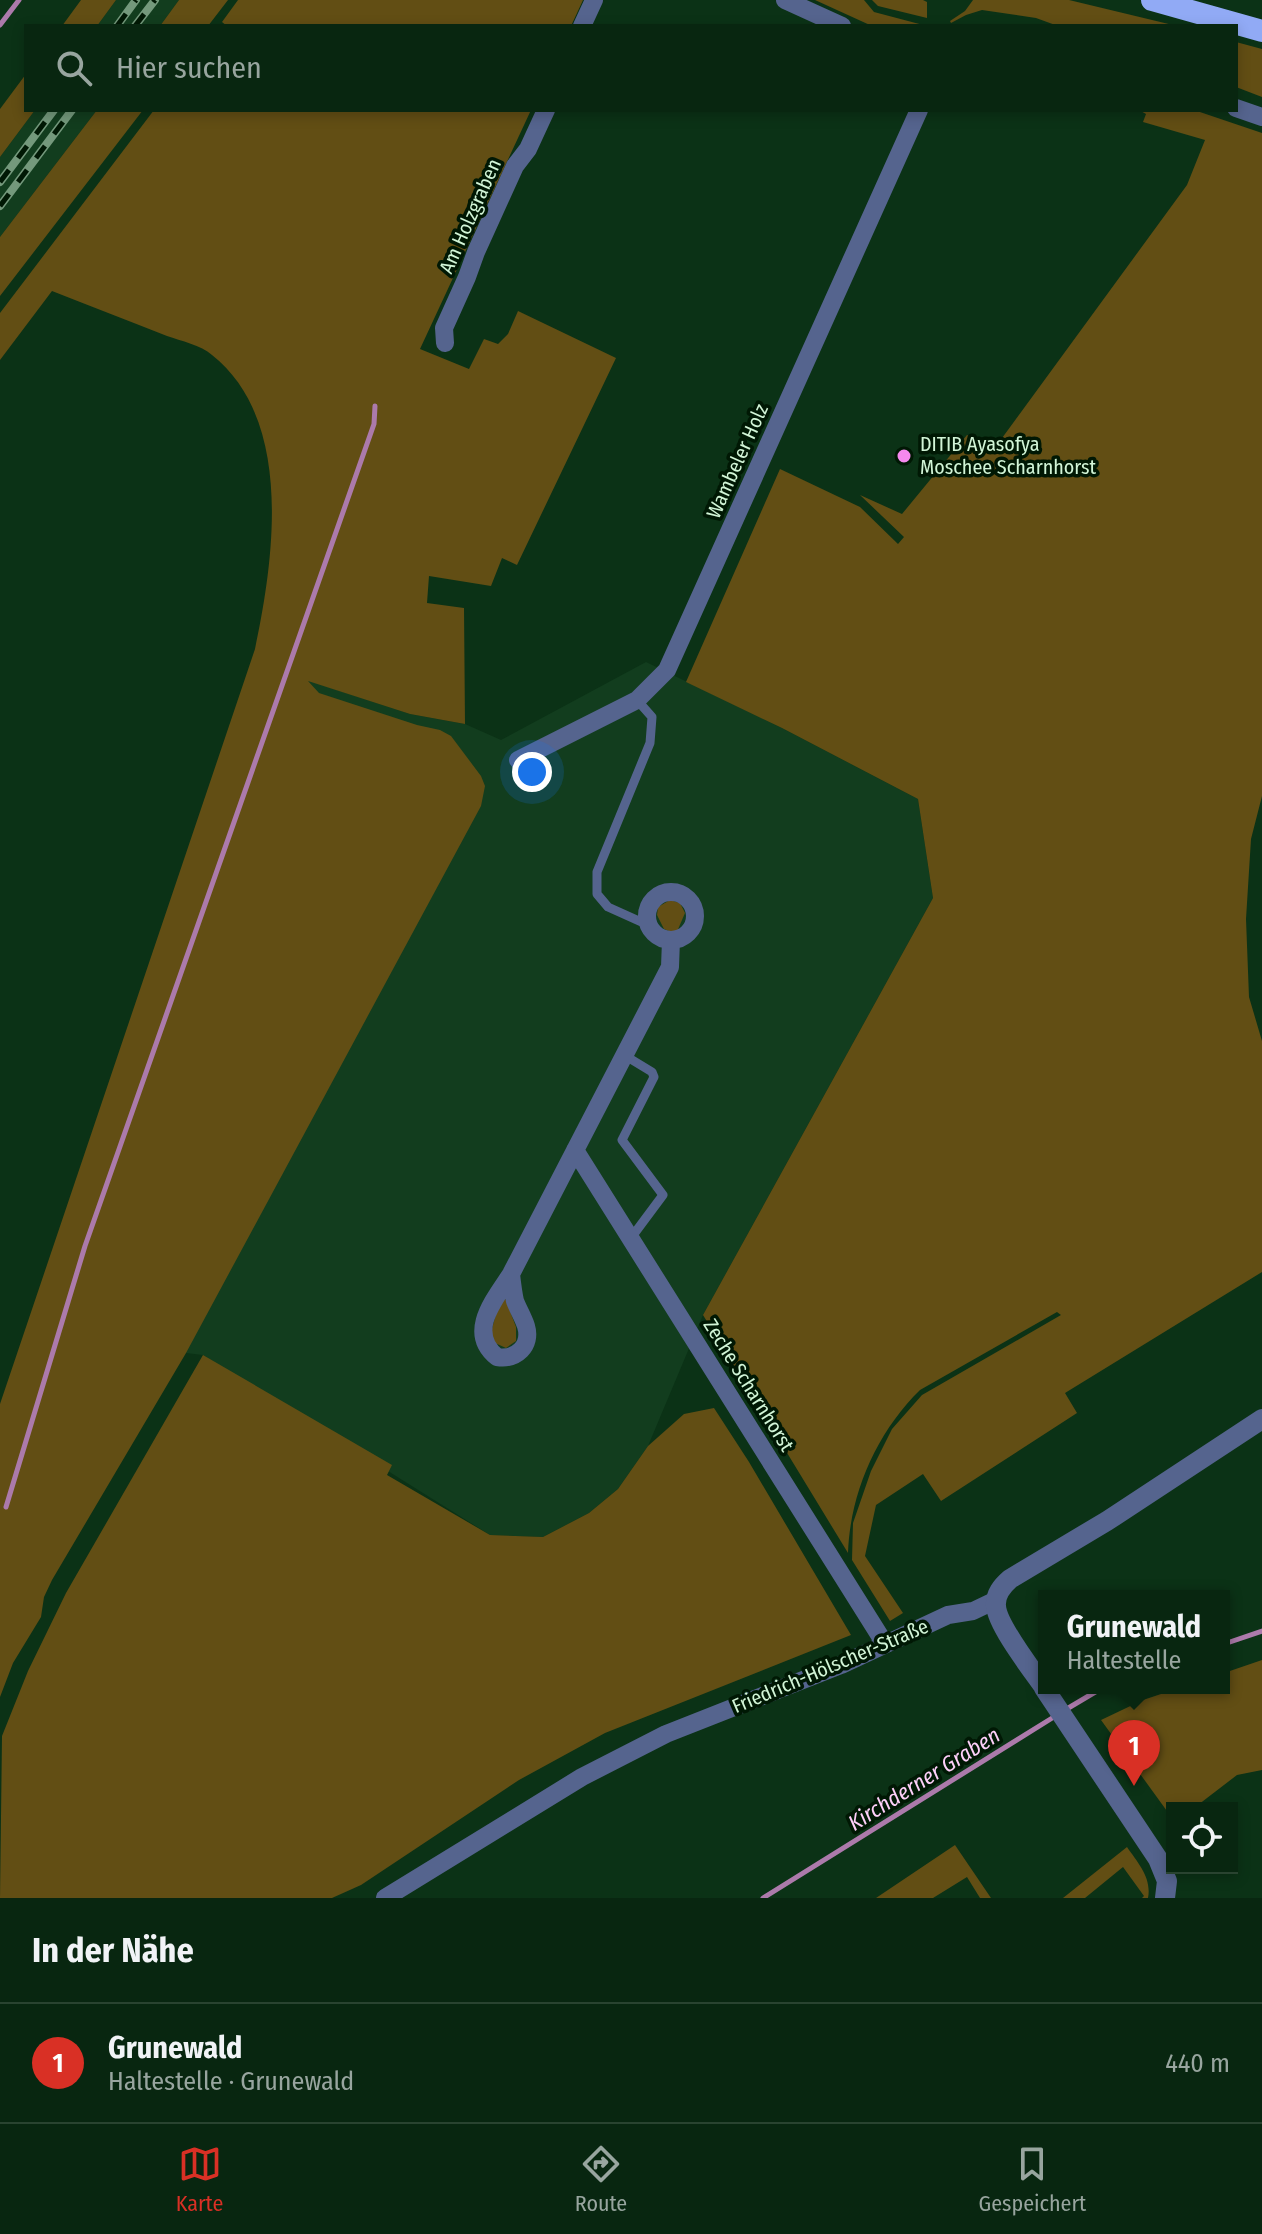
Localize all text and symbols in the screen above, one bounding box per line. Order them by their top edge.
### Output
search box [24,24,1238,112]
icon: search [52,46,96,90]
text: Hier suchen [116,50,262,86]
street label: Am Holzgraben [434,155,506,277]
street label: Wambeler Holz [701,400,773,522]
place label: DITIB Ayasofya Moschee Scharnhorst [920,432,1096,479]
marker: DITIB Ayasofya Moschee Scharnhorst [895,447,913,465]
your location [512,752,552,792]
street label: Zeche Scharnhorst [699,1314,800,1456]
popup [1038,1590,1230,1694]
text: Grunewald [1067,1609,1201,1645]
street label: Friedrich-Hölscher-Straße [728,1614,932,1718]
text: Haltestelle [1067,1645,1181,1676]
pin: 1 [1108,1720,1160,1786]
water label: Kirchderner Graben [843,1721,1005,1837]
map controls [1166,1802,1238,1874]
button: locate [1166,1802,1238,1874]
text: In der Nähe [32,1930,194,1971]
text: Grunewald [108,2030,242,2066]
text: 1 [53,2048,64,2079]
text: 440 m [1165,2048,1230,2079]
text: Haltestelle · Grunewald [108,2066,354,2097]
tab: Karte [176,2142,223,2217]
tab: Route [575,2142,627,2217]
tab: Gespeichert [979,2142,1086,2217]

